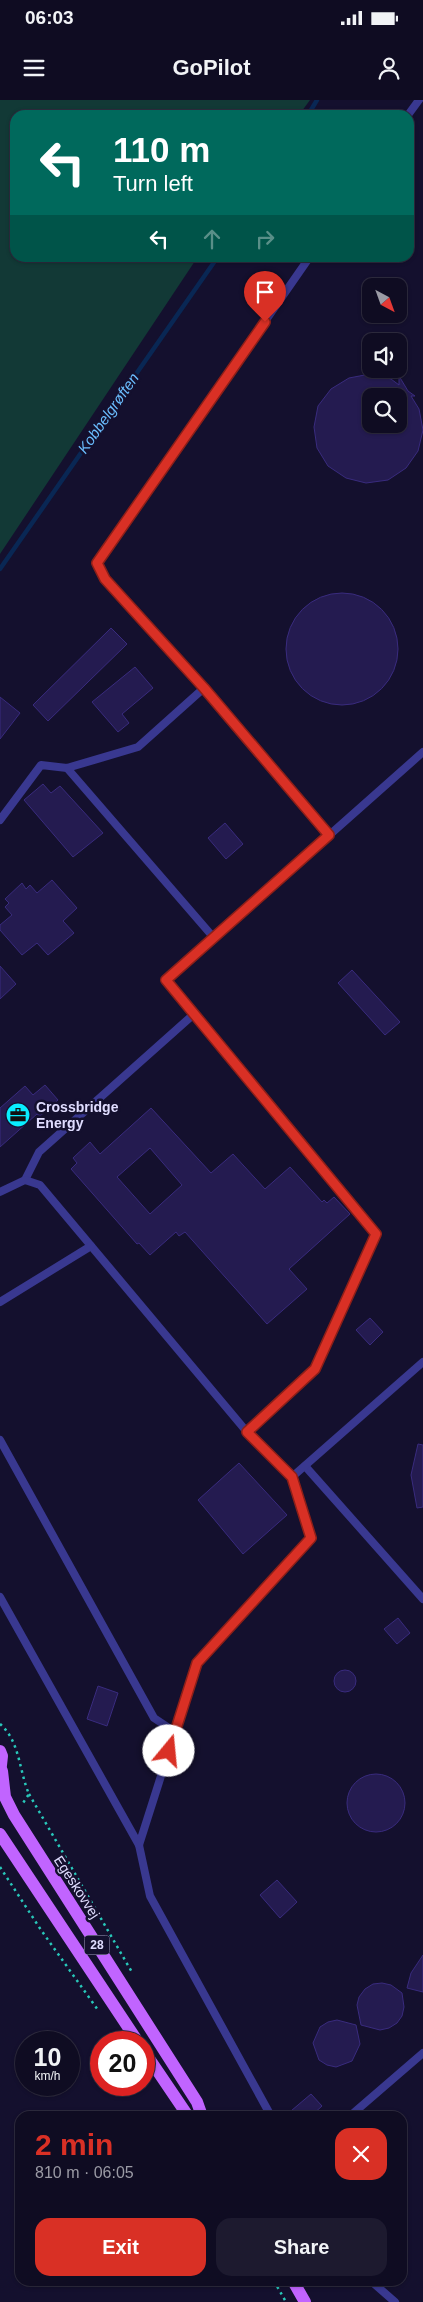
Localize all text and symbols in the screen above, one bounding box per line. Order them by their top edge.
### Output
text: 06:03 [25,7,74,28]
icon: menu [20,54,48,82]
icon: person [375,54,403,82]
text: GoPilot [172,55,251,80]
icon: left [30,130,95,195]
text: 110 m [113,130,210,169]
text: Turn left [113,171,193,196]
icon: left [145,225,173,253]
icon: ahead [198,225,226,253]
icon: right [251,225,279,253]
pin [244,271,286,322]
icon: arrive [251,278,279,306]
north arrow [362,278,408,322]
map controls [362,278,407,433]
button: sound [362,333,407,378]
water label: Kobbelgrøften [74,370,142,456]
button: search [362,388,407,433]
place label: Crossbridge Energy [36,1099,119,1131]
office icon: Crossbridge Energy [5,1102,31,1128]
position arrow [142,1724,194,1776]
street label: Egeskovvej [51,1853,103,1921]
road number: 28 [84,1936,110,1954]
speed limit sign: 20 [90,2031,155,2096]
text: 10 [34,2043,61,2071]
text: km/h [34,2069,61,2083]
text: 2 min [35,2128,113,2161]
button: close [335,2128,387,2180]
text: 810 m · 06:05 [35,2164,134,2181]
button: Exit [35,2218,206,2276]
button: Share [216,2218,387,2276]

